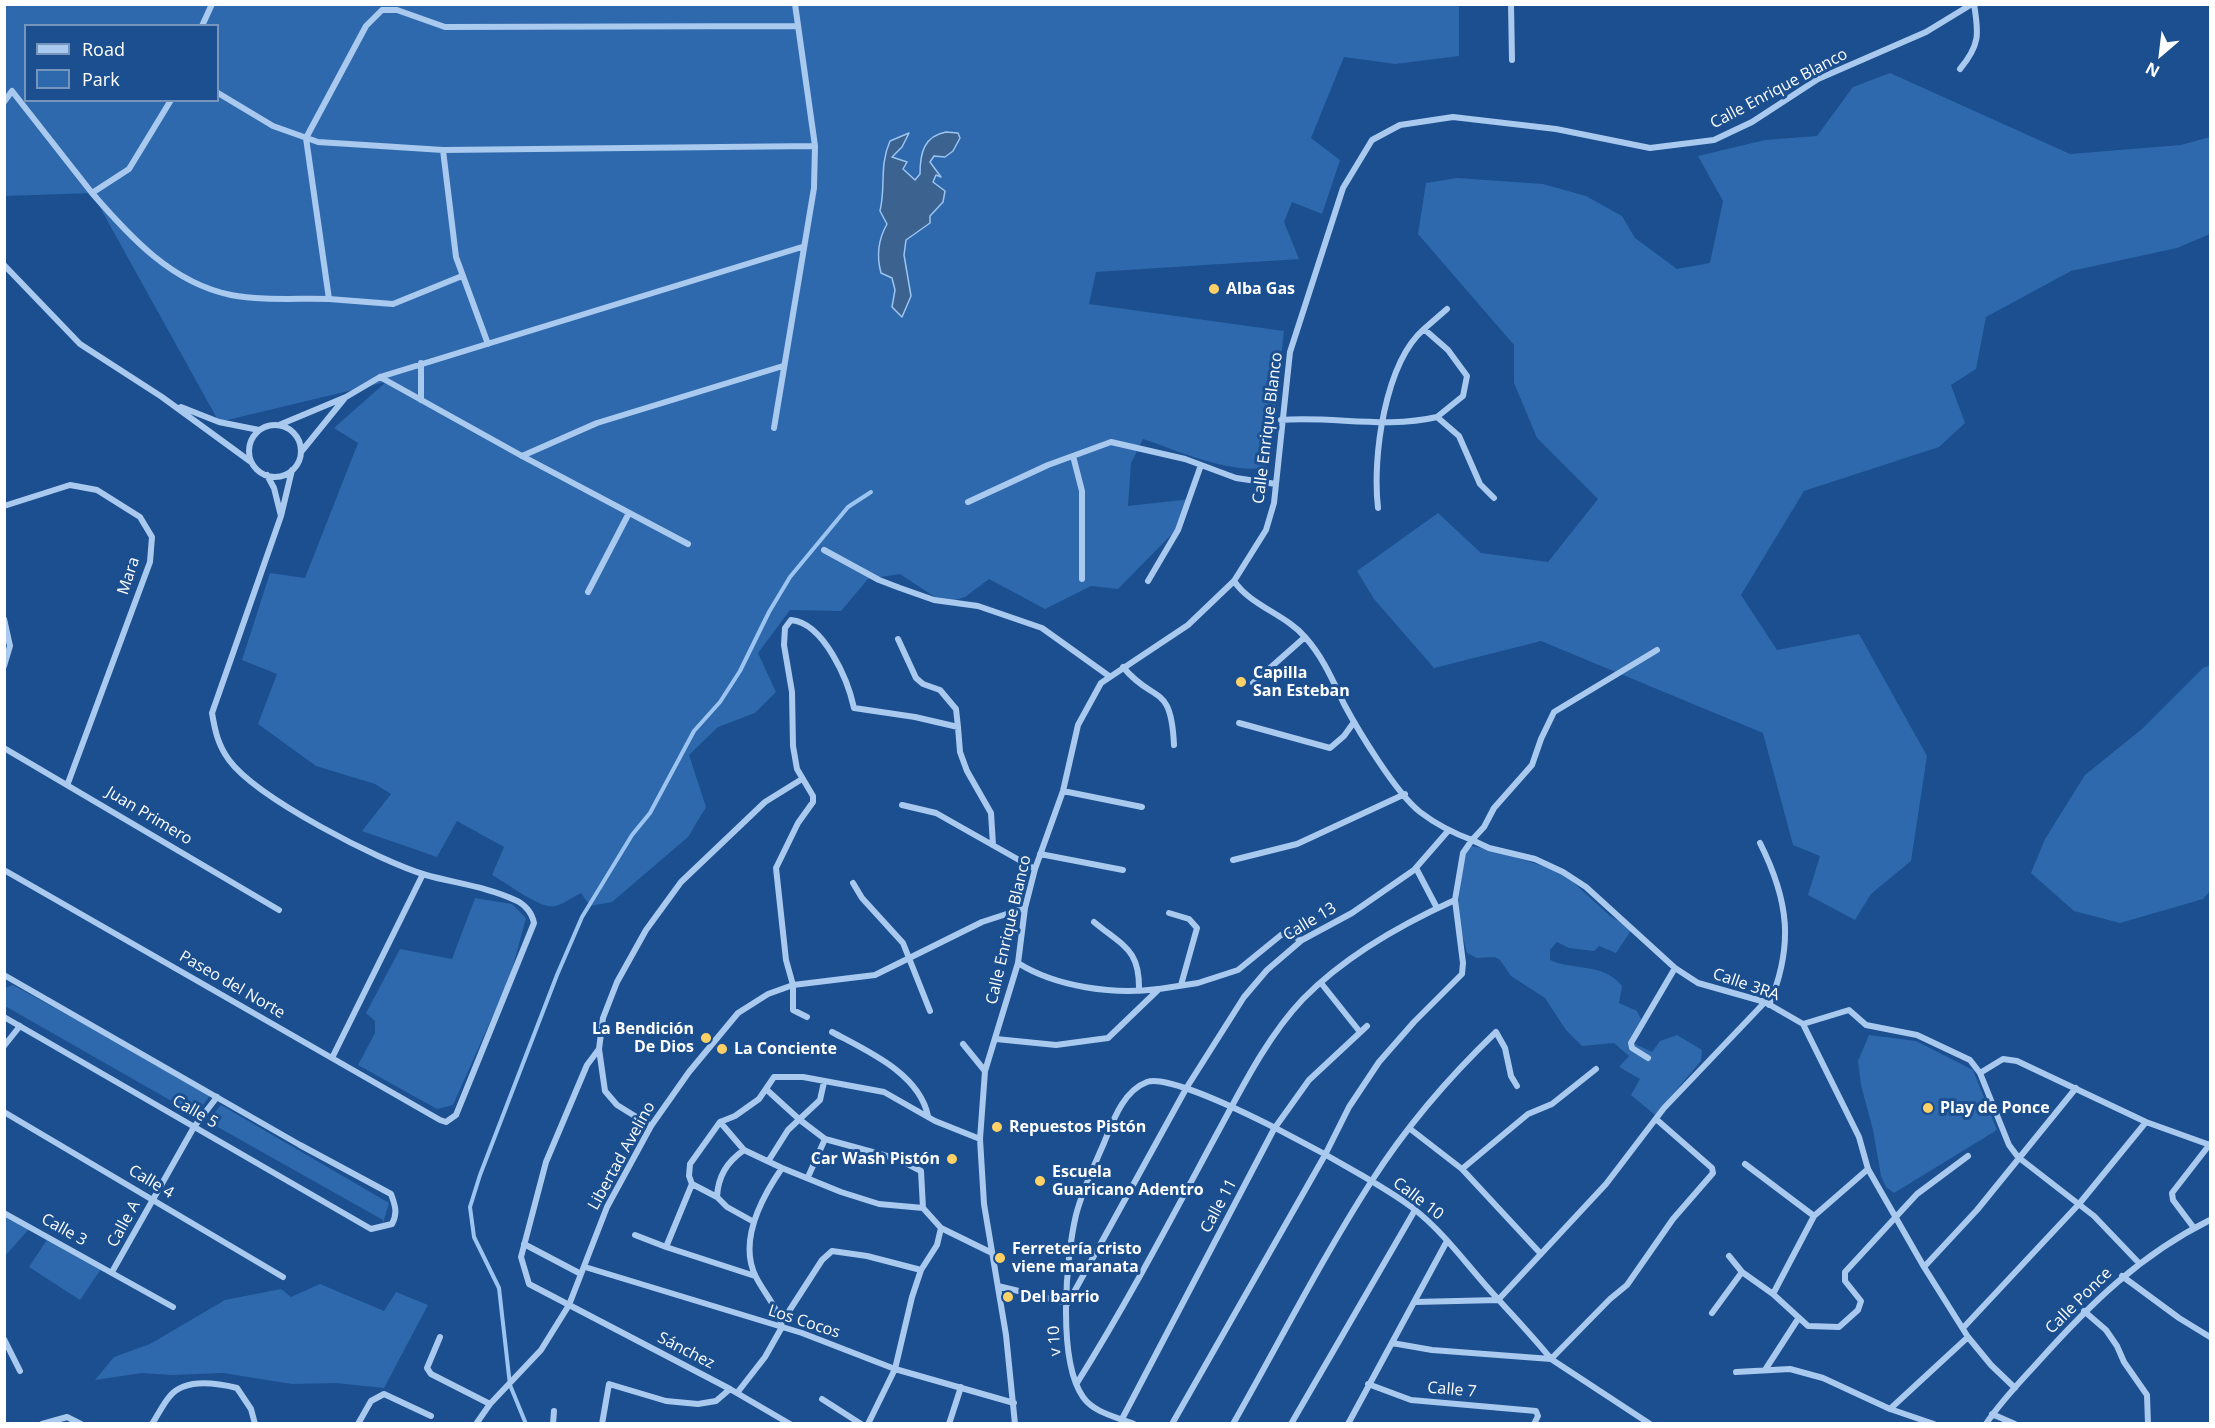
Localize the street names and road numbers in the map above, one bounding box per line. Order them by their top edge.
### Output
street label: Calle Enrique Blanco [1707,45,1851,133]
street label: Calle Enrique Blanco [1249,351,1287,505]
street label: Mara [114,555,144,597]
street label: Juan Primero [102,783,196,849]
street label: Calle Enrique Blanco [982,854,1036,1006]
street label: Calle 13 [1280,899,1340,945]
street label: Paseo del Norte [176,947,288,1023]
street label: Calle 3RA [1710,965,1782,1005]
street label: Calle 5 [169,1091,221,1133]
street label: Libertad Avelino [584,1098,660,1214]
street label: Calle 4 [125,1161,177,1203]
street label: Calle 10 [1389,1174,1447,1224]
street label: Calle 11 [1197,1176,1241,1236]
street label: Calle A [103,1197,145,1251]
street label: Calle 3 [38,1210,90,1250]
street label: Calle Ponce [2042,1264,2116,1338]
street label: Los Cocos [766,1301,842,1343]
street label: v 10 [1044,1325,1066,1357]
street label: Sánchez [654,1329,718,1373]
street label: Calle 7 [1427,1378,1477,1402]

